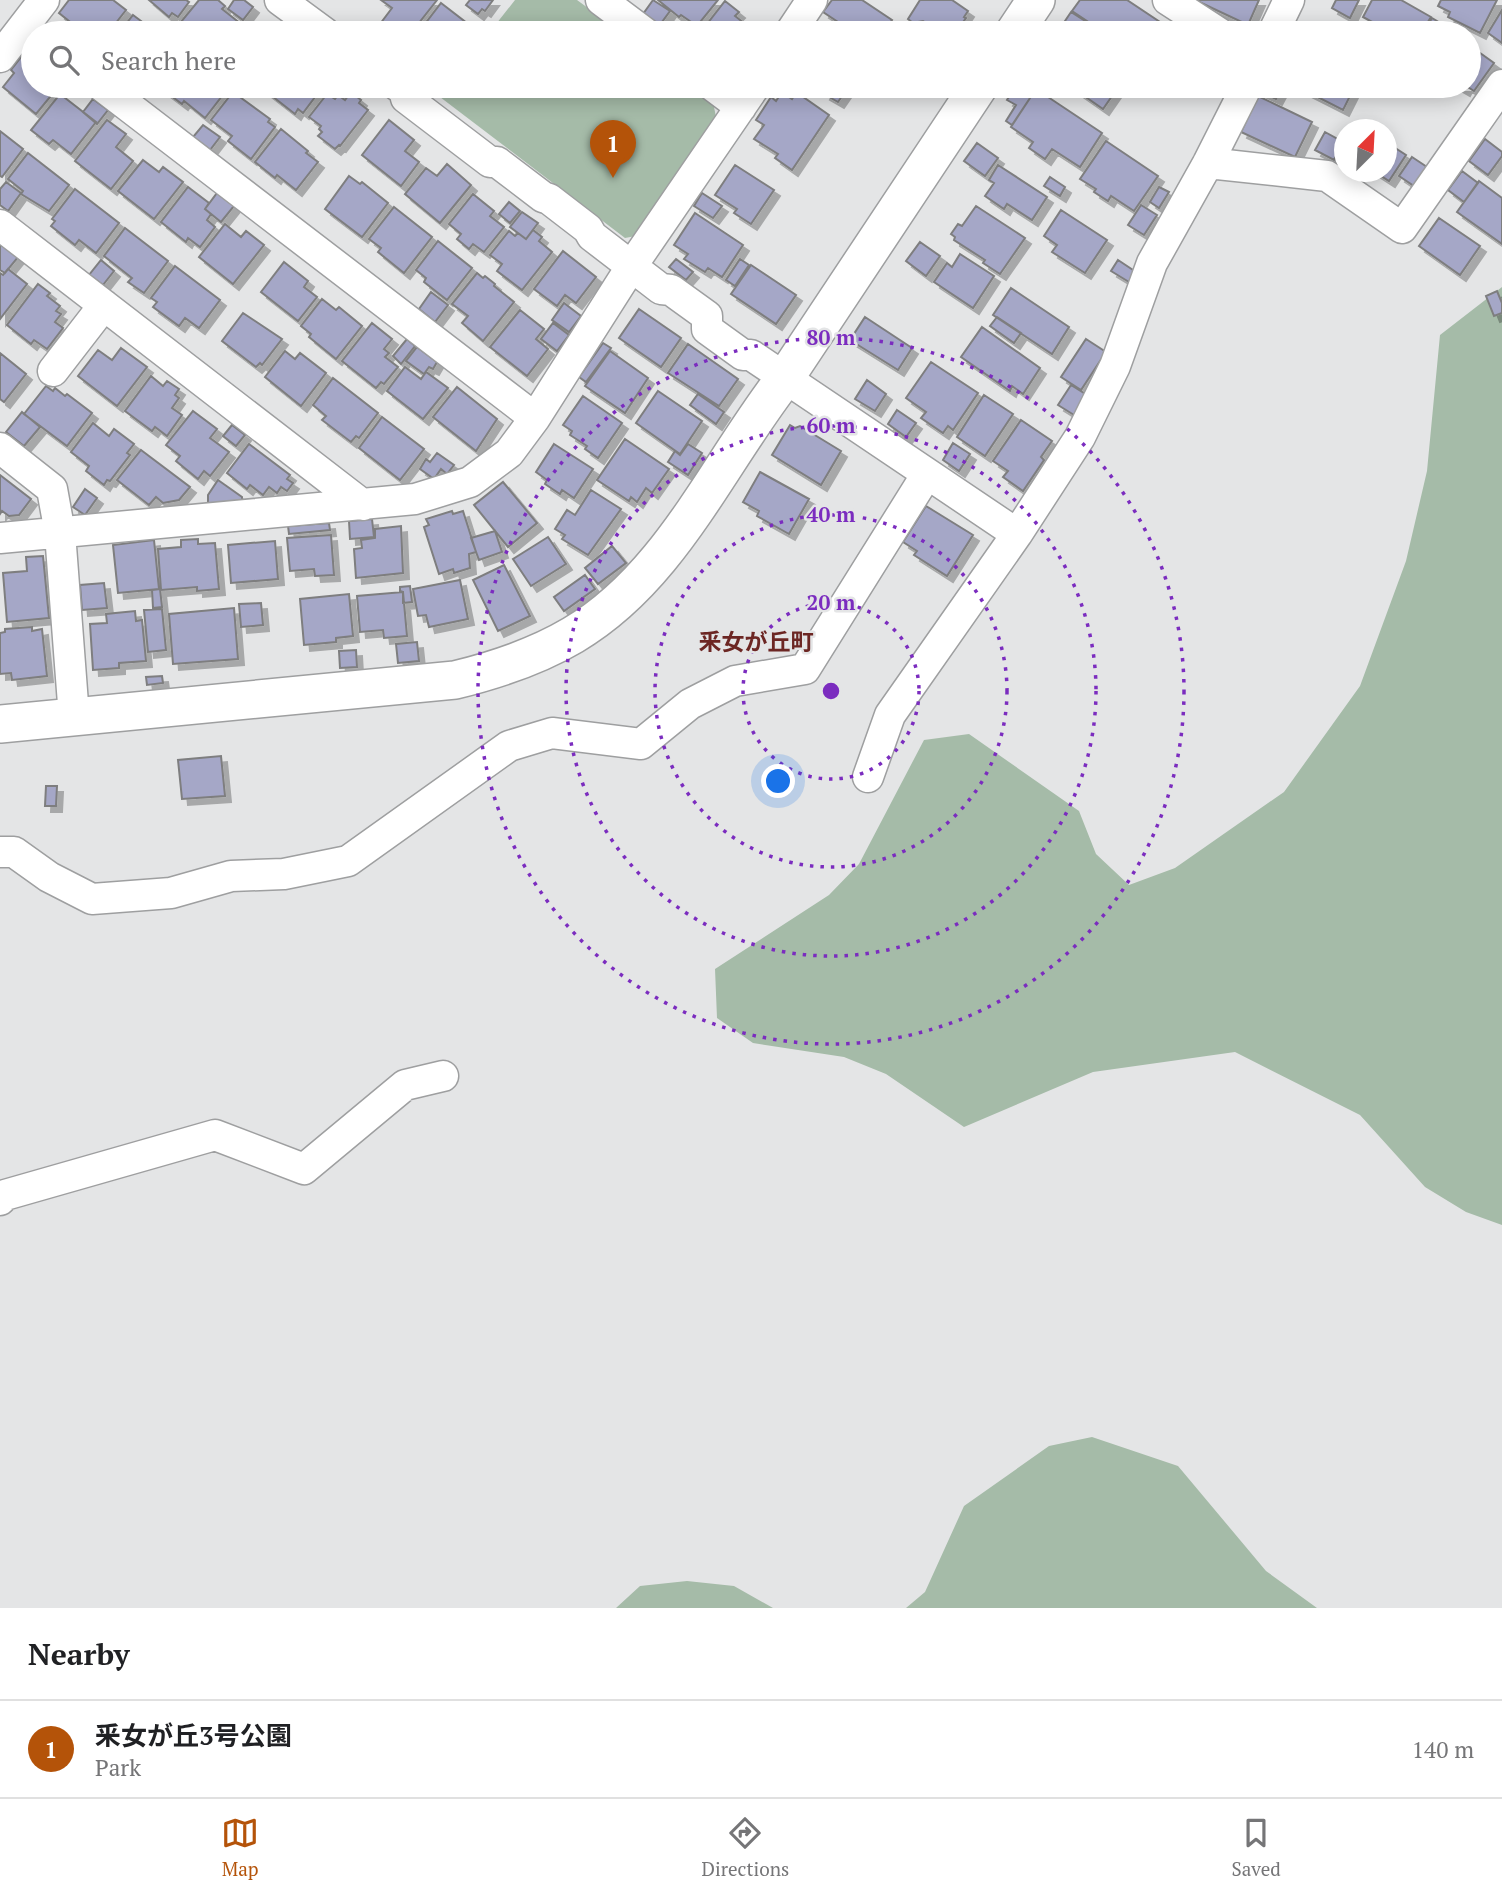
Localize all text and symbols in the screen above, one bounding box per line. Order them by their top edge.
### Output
search box [21,21,1481,98]
icon: search [45,41,83,79]
text: Search here [101,43,236,77]
north arrow [1334,119,1397,182]
pin: 1 [590,120,636,178]
text: 80 m [807,323,856,351]
text: 60 m [807,411,856,439]
text: 40 m [807,500,856,528]
text: 20 m [807,588,856,616]
district label: 釆女が丘町 [699,626,814,657]
centre of rings [819,679,843,703]
your location [761,764,795,798]
text: Nearby [28,1634,130,1674]
text: 釆女が丘3号公園 [95,1718,292,1752]
text: 1 [45,1734,58,1765]
text: 140 m [1412,1734,1474,1765]
text: Park [95,1752,141,1783]
tab: Map [221,1814,259,1881]
tab: Directions [702,1814,789,1881]
tab: Saved [1232,1814,1281,1881]

